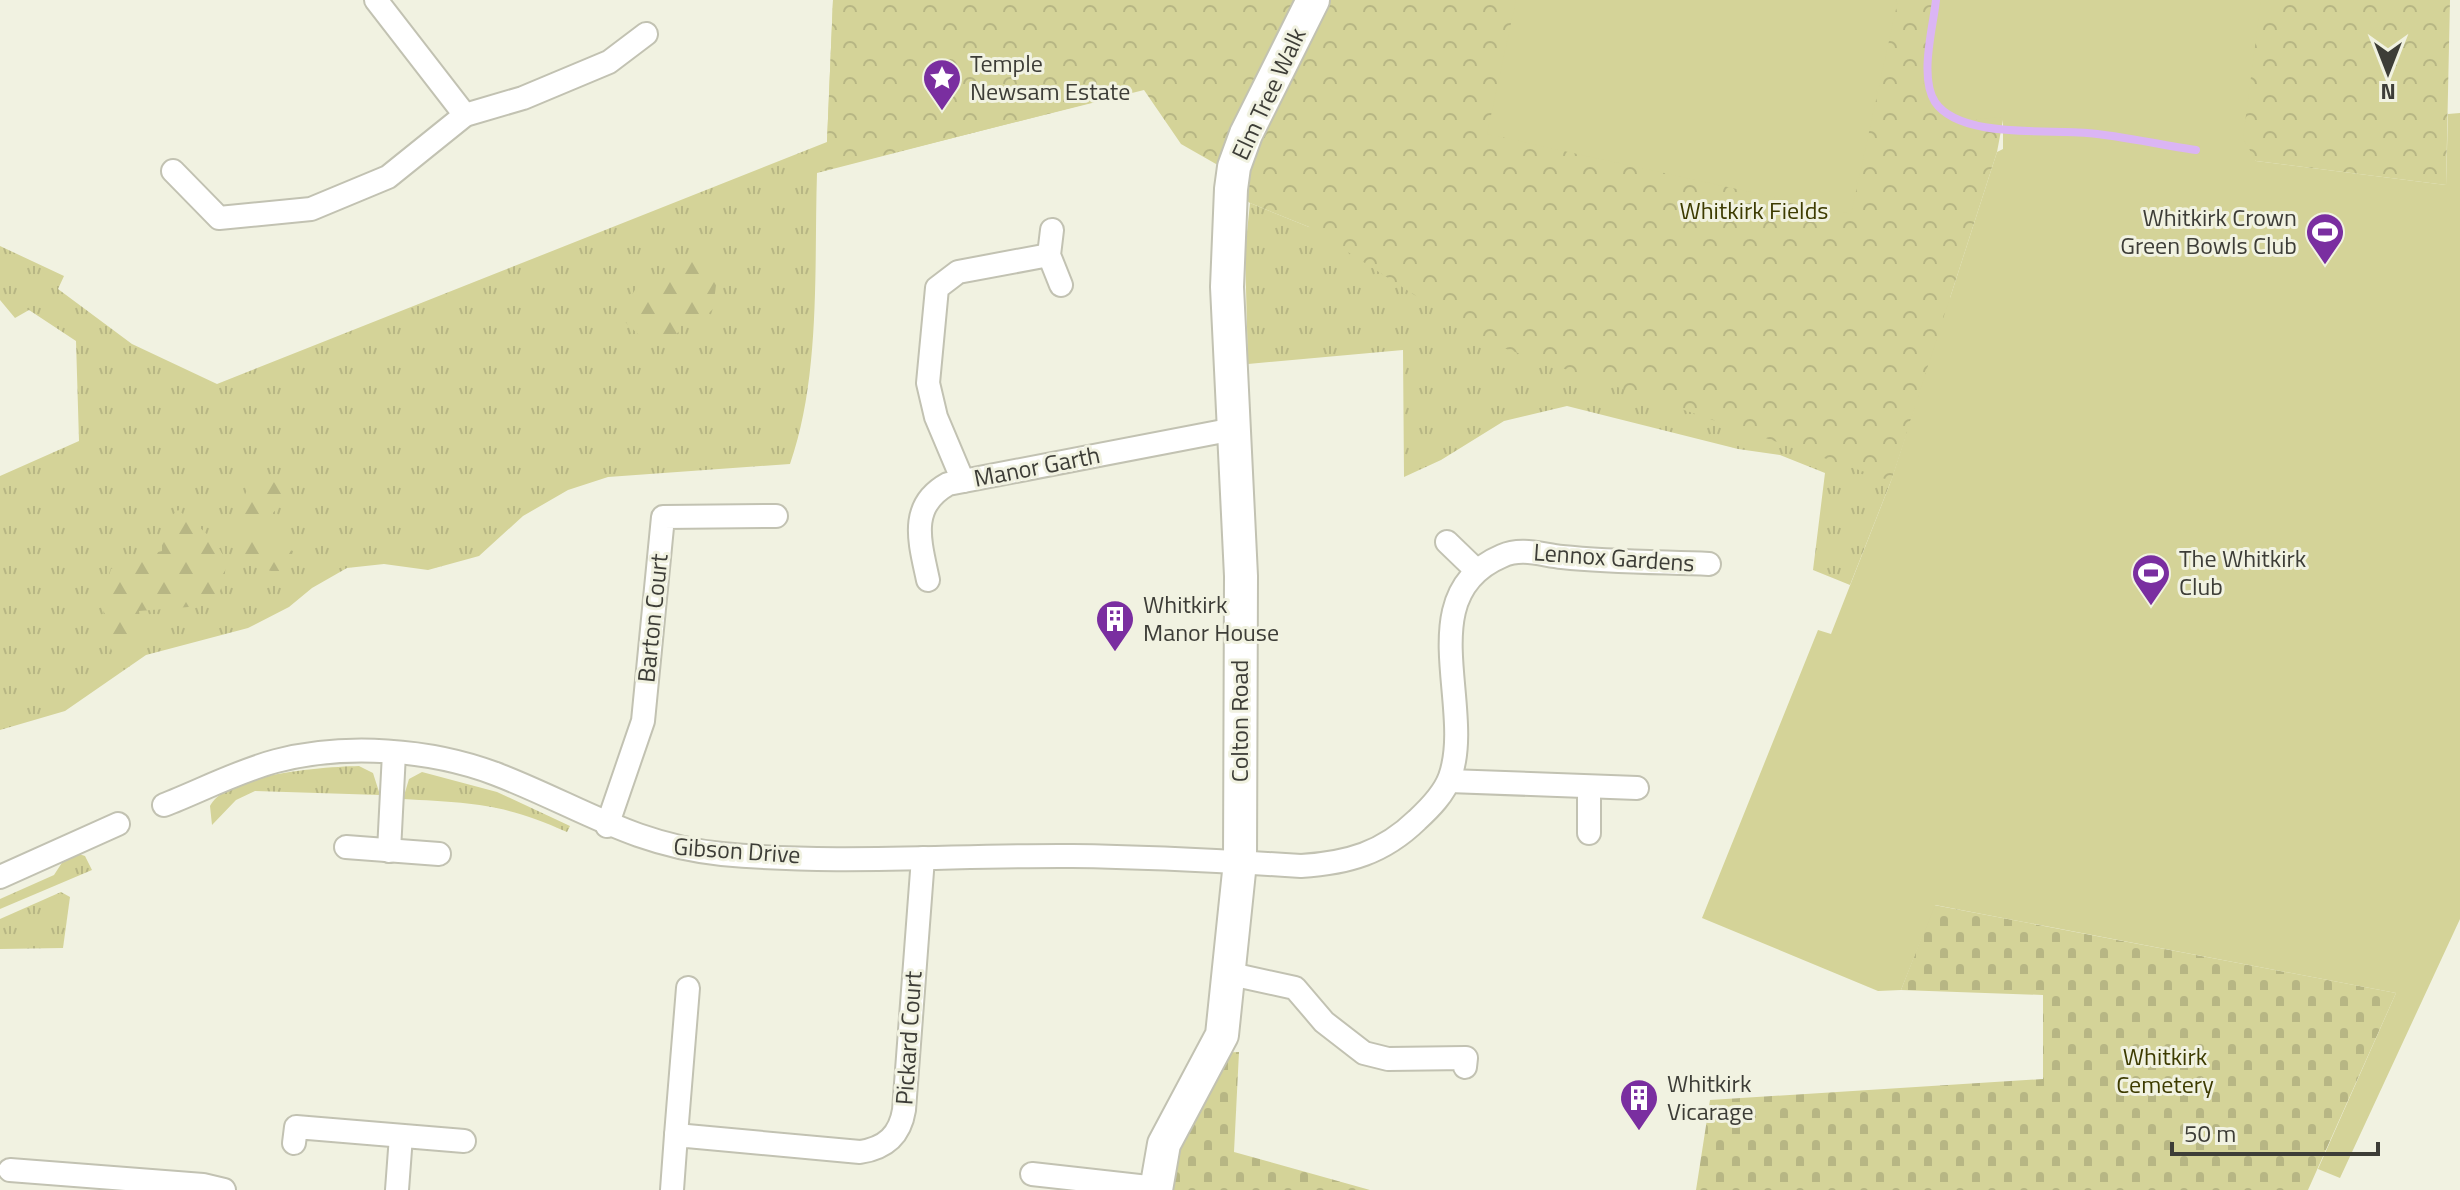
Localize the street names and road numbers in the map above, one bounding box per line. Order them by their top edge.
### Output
street label: Elm Tree Walk [1222,21,1315,166]
street label: Manor Garth [971,436,1103,496]
street label: Lennox Gardens [1532,533,1696,581]
street label: Barton Court [627,551,677,684]
street label: Colton Road [1221,660,1257,782]
street label: Gibson Drive [672,828,802,872]
street label: Pickard Court [885,969,931,1106]

